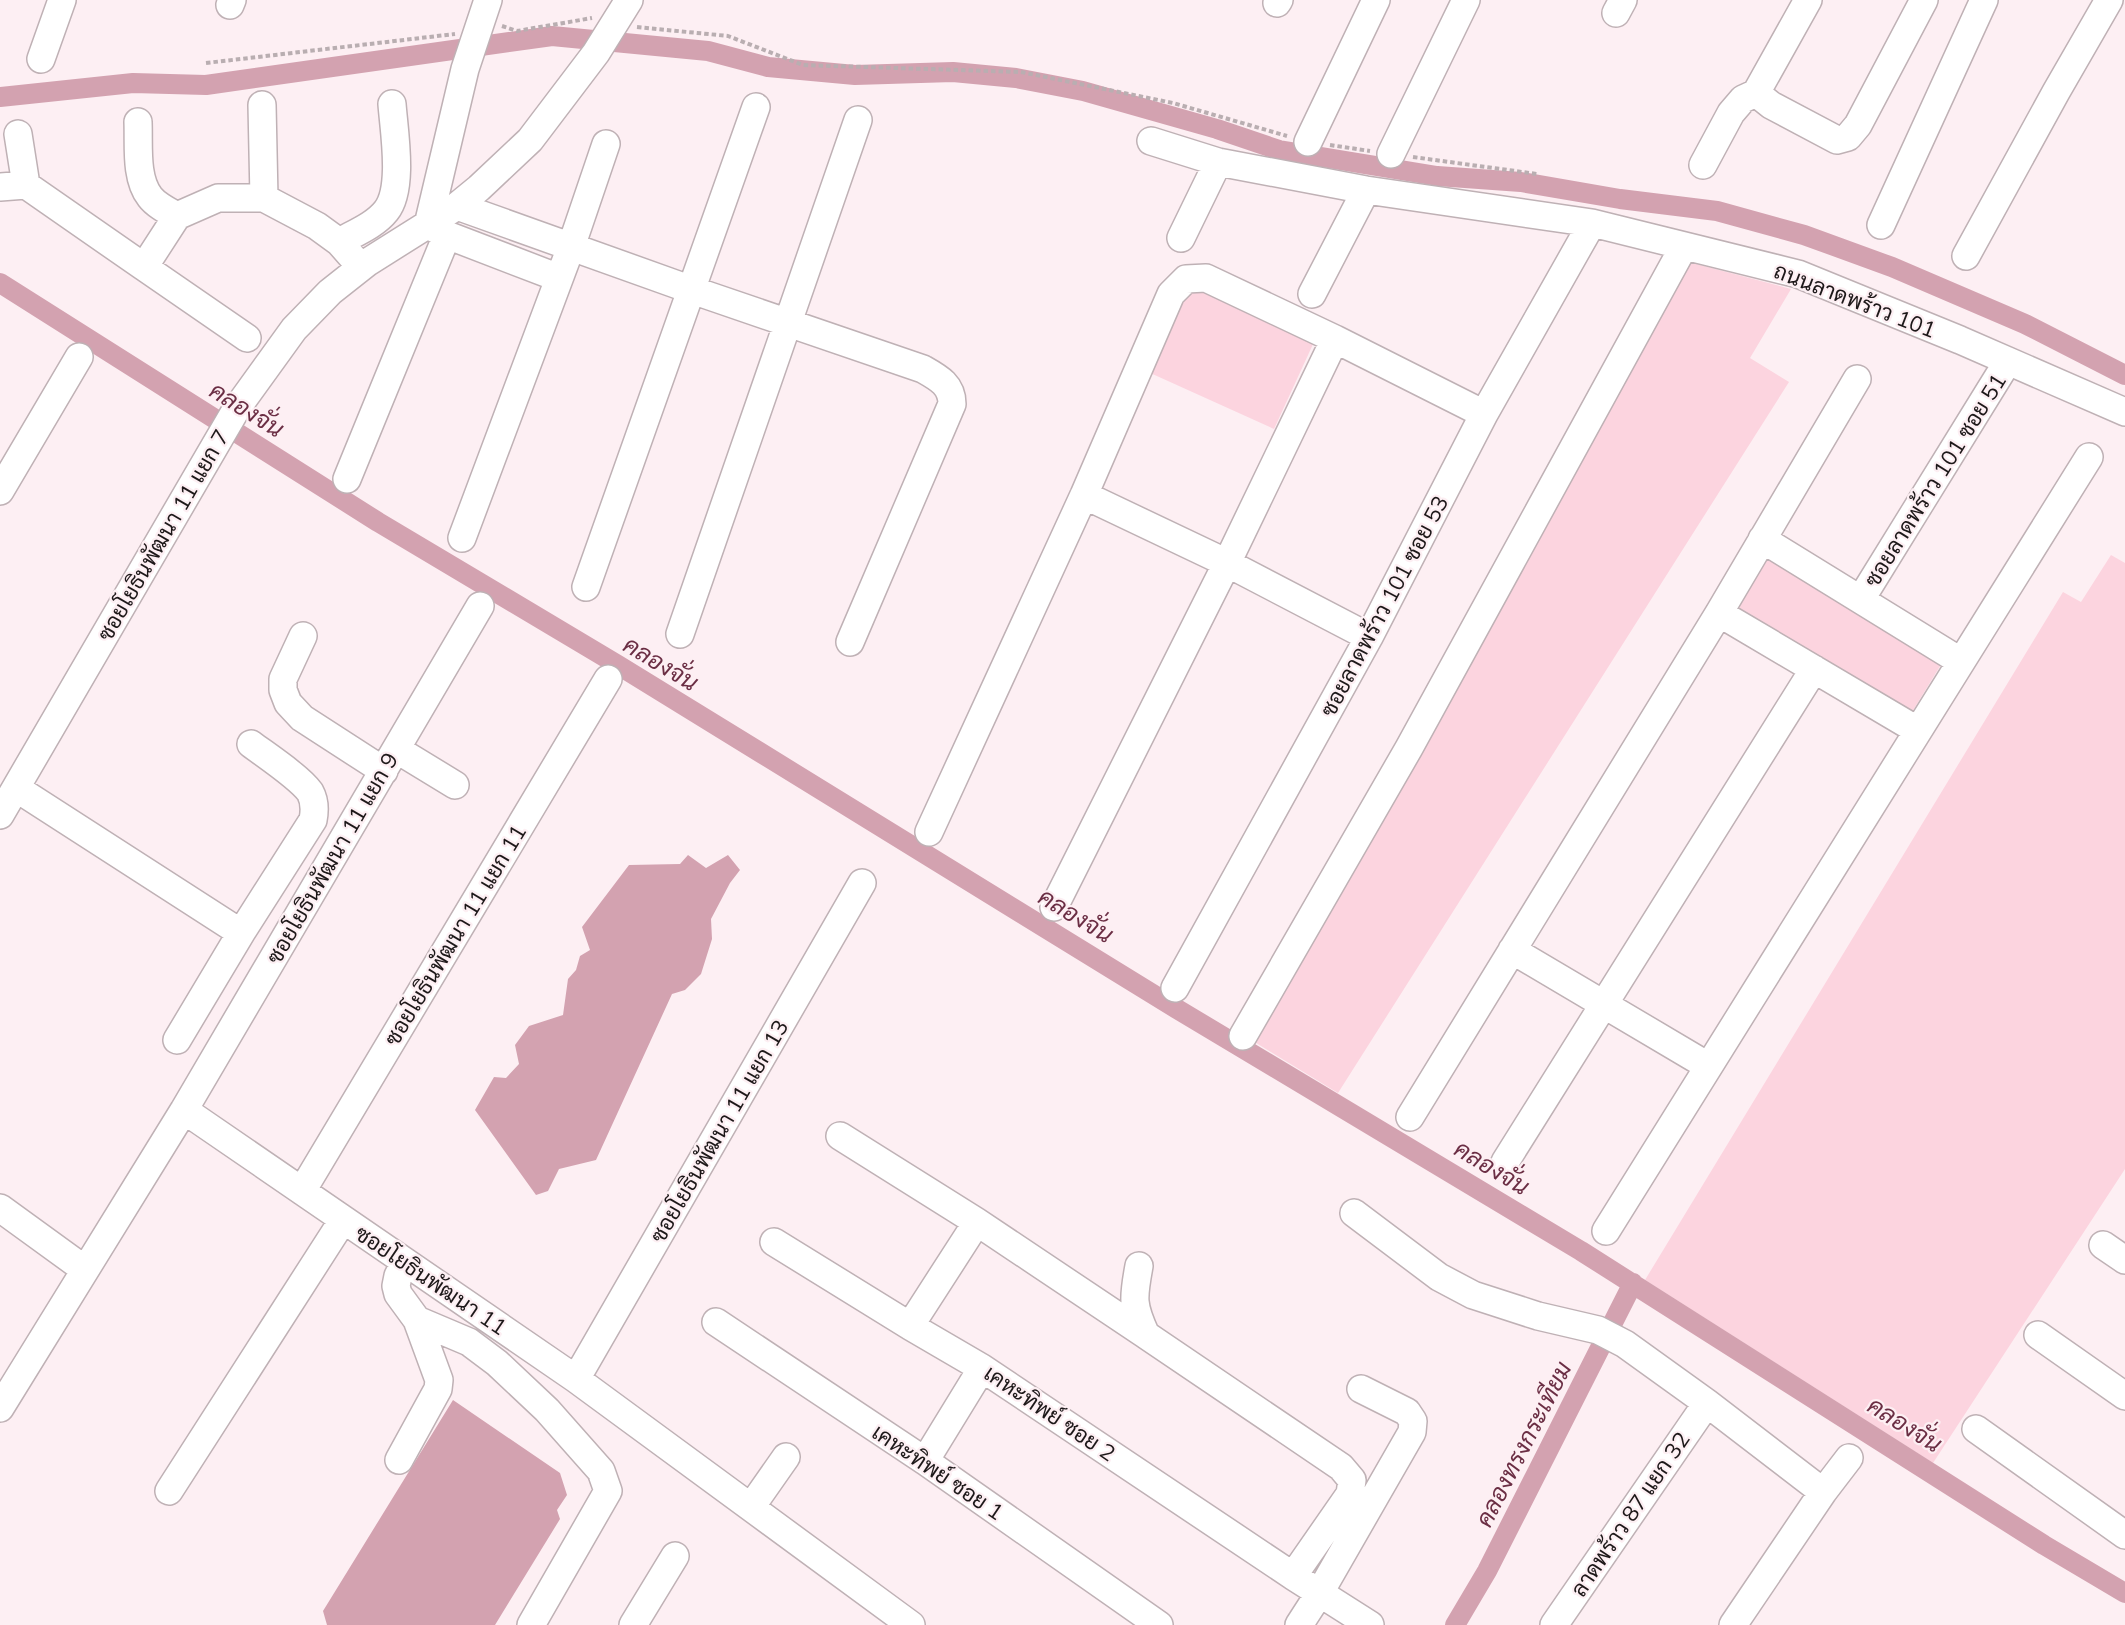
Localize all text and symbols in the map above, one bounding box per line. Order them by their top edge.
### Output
street label: ถนนลาดพร้าว 101 [1770,256,1940,344]
street label: ซอยลาดพร้าว 101 ซอย 51 [1858,368,2012,592]
water label: คลองจั่น [204,371,292,443]
street label: ซอยโยธินพัฒนา 11 แยก 7 [91,424,235,646]
street label: ซอยลาดพร้าว 101 ซอย 53 [1314,491,1454,721]
water label: คลองจั่น [618,625,706,697]
street label: ซอยโยธินพัฒนา 11 แยก 9 [260,747,404,969]
street label: ซอยโยธินพัฒนา 11 แยก 11 [378,819,532,1051]
water label: คลองจั่น [1033,877,1121,949]
street label: ซอยโยธินพัฒนา 11 แยก 13 [644,1015,794,1247]
water label: คลองจั่น [1449,1129,1537,1201]
street label: ซอยโยธินพัฒนา 11 [350,1219,512,1341]
water label: คลองทรงกระเทียม [1468,1356,1578,1532]
street label: เคหะทิพย์ ซอย 2 [979,1359,1121,1467]
water label: คลองจั่น [1862,1386,1950,1458]
street label: เคหะทิพย์ ซอย 1 [867,1418,1009,1526]
street label: ลาดพร้าว 87 แยก 32 [1564,1426,1696,1602]

